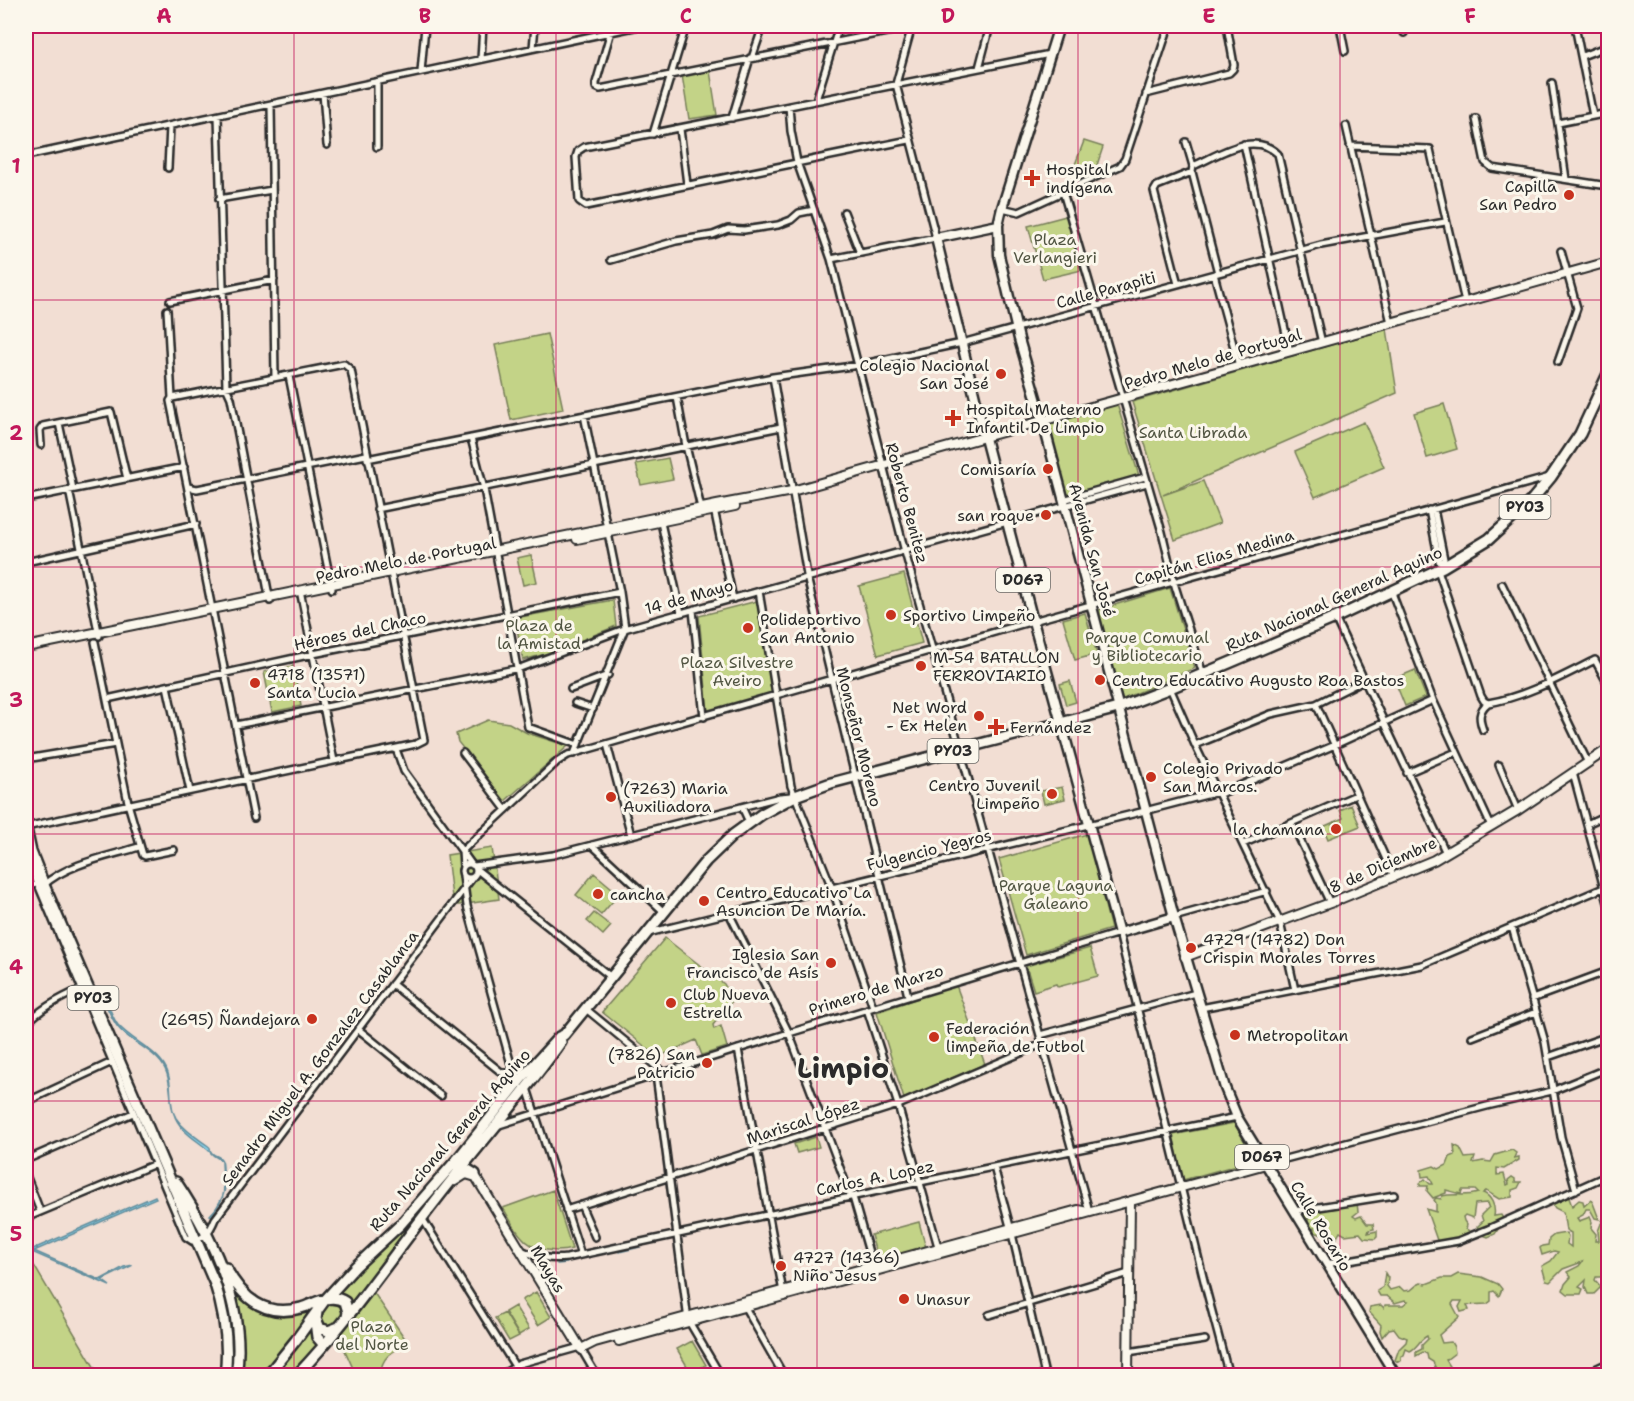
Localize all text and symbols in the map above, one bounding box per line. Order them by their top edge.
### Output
text: A [156,3,172,29]
text: B [419,3,431,29]
text: C [680,3,692,29]
text: D [941,3,955,29]
text: E [1202,3,1216,29]
text: F [1464,3,1476,29]
text: 1 [11,153,21,179]
place label: Hospital indígena [1046,159,1113,198]
marker: Hospital indígena [1023,169,1041,187]
place label: Capilla San Pedro [1479,176,1557,215]
marker: Capilla San Pedro [1562,188,1576,202]
park label: Plaza Verlangieri [1013,229,1097,268]
street label: Calle Parapiti [1054,267,1158,313]
street label: Pedro Melo de Portugal [1122,324,1304,394]
place label: Colegio Nacional San José [859,355,989,394]
marker: Colegio Nacional San José [994,367,1008,381]
place label: Hospital Materno Infantil De Limpio [966,399,1104,438]
marker: Hospital Materno Infantil De Limpio [944,409,962,427]
text: 2 [9,420,23,446]
park label: Santa Librada [1139,422,1247,443]
street label: Roberto Benitez [881,440,933,566]
place label: Comisaría [960,459,1036,480]
marker: Comisaría [1041,462,1055,476]
street label: Avenida San José [1064,481,1120,619]
road number: PY03 [1500,495,1550,519]
place label: san roque [957,505,1034,526]
marker: san roque [1039,508,1053,522]
street label: Capitán Elias Medina [1132,524,1296,590]
street label: Pedro Melo de Portugal [314,532,498,588]
street label: Ruta Nacional General Aquino [1222,542,1446,656]
road number: D067 [996,568,1050,592]
street label: 14 de Mayo [642,574,736,620]
place label: Sportivo Limpeño [903,605,1035,626]
street label: Héroes del Chaco [292,607,428,655]
marker: Sportivo Limpeño [884,608,898,622]
place label: Polideportivo San Antonio [760,609,861,648]
park label: Plaza de la Amistad [497,615,581,654]
marker: Polideportivo San Antonio [741,621,755,635]
park label: Parque Comunal y Bibliotecario [1085,627,1209,666]
place label: M-54 BATALLON FERROVIARIO [933,647,1060,686]
park label: Plaza Silvestre Aveiro [680,652,794,691]
marker: M-54 BATALLON FERROVIARIO [914,659,928,673]
place label: 4718 (13571) Santa Lucia [267,664,365,703]
street label: Monseñor Moreno [831,665,887,809]
place label: Centro Educativo Augusto Roa Bastos [1112,670,1404,691]
marker: Centro Educativo Augusto Roa Bastos [1093,673,1107,687]
marker: 4718 (13571) Santa Lucia [248,676,262,690]
text: 3 [9,687,23,713]
place label: Net Word - Ex Helen [886,697,967,736]
marker: Net Word - Ex Helen [972,709,986,723]
place label: Fernández [1010,717,1092,738]
marker: Fernández [987,718,1005,736]
road number: PY03 [928,739,978,763]
place label: Colegio Privado San Marcos. [1163,758,1283,797]
marker: Colegio Privado San Marcos. [1144,770,1158,784]
place label: Centro Juvenil Limpeño [928,775,1040,814]
place label: (7263) Maria Auxiliadora [623,778,728,817]
marker: Centro Juvenil Limpeño [1045,787,1059,801]
marker: (7263) Maria Auxiliadora [604,790,618,804]
place label: la chamana [1233,819,1324,840]
marker: la chamana [1329,822,1343,836]
street label: Fulgencio Yegros [864,824,994,876]
street label: 8 de Diciembre [1326,832,1440,898]
park label: Parque Laguna Galeano [999,875,1113,914]
place label: Centro Educativo La Asuncion De María. [716,882,872,921]
place label: cancha [610,884,665,905]
marker: cancha [591,887,605,901]
marker: Centro Educativo La Asuncion De María. [697,894,711,908]
street label: Senadro Miguel A. Gonzalez Casablanca [217,926,423,1190]
place label: 4729 (14782) Don Crispin Morales Torres [1203,929,1376,968]
marker: 4729 (14782) Don Crispin Morales Torres [1184,941,1198,955]
place label: Iglesia San Francisco de Asís [687,944,819,983]
text: 4 [9,954,23,980]
marker: Iglesia San Francisco de Asís [824,956,838,970]
street label: Primero de Marzo [806,959,946,1021]
place label: Club Nueva Estrella [683,984,770,1023]
road number: PY03 [68,986,118,1010]
marker: Club Nueva Estrella [664,996,678,1010]
place label: (2695) Ñandejara [161,1008,300,1030]
marker: (2695) Ñandejara [305,1012,319,1026]
place label: Federación limpeña de Futbol [946,1018,1085,1057]
place label: Metropolitan [1247,1025,1349,1046]
marker: Metropolitan [1228,1028,1242,1042]
marker: Federación limpeña de Futbol [927,1030,941,1044]
street label: Ruta Nacional General Aquino [365,1044,535,1236]
place label: (7826) San Patricio [608,1044,695,1083]
district label: Limpio [797,1049,889,1087]
marker: (7826) San Patricio [700,1056,714,1070]
street label: Mariscal López [744,1093,862,1149]
road number: D067 [1235,1145,1289,1169]
street label: Carlos A. Lopez [814,1155,936,1201]
street label: Calle Rosario [1286,1177,1356,1275]
text: 5 [10,1221,22,1247]
street label: Mayas [526,1241,570,1297]
place label: 4727 (14366) Niño Jesus [793,1247,900,1286]
marker: 4727 (14366) Niño Jesus [774,1259,788,1273]
place label: Unasur [916,1289,971,1310]
marker: Unasur [897,1292,911,1306]
park label: Plaza del Norte [335,1316,409,1355]

